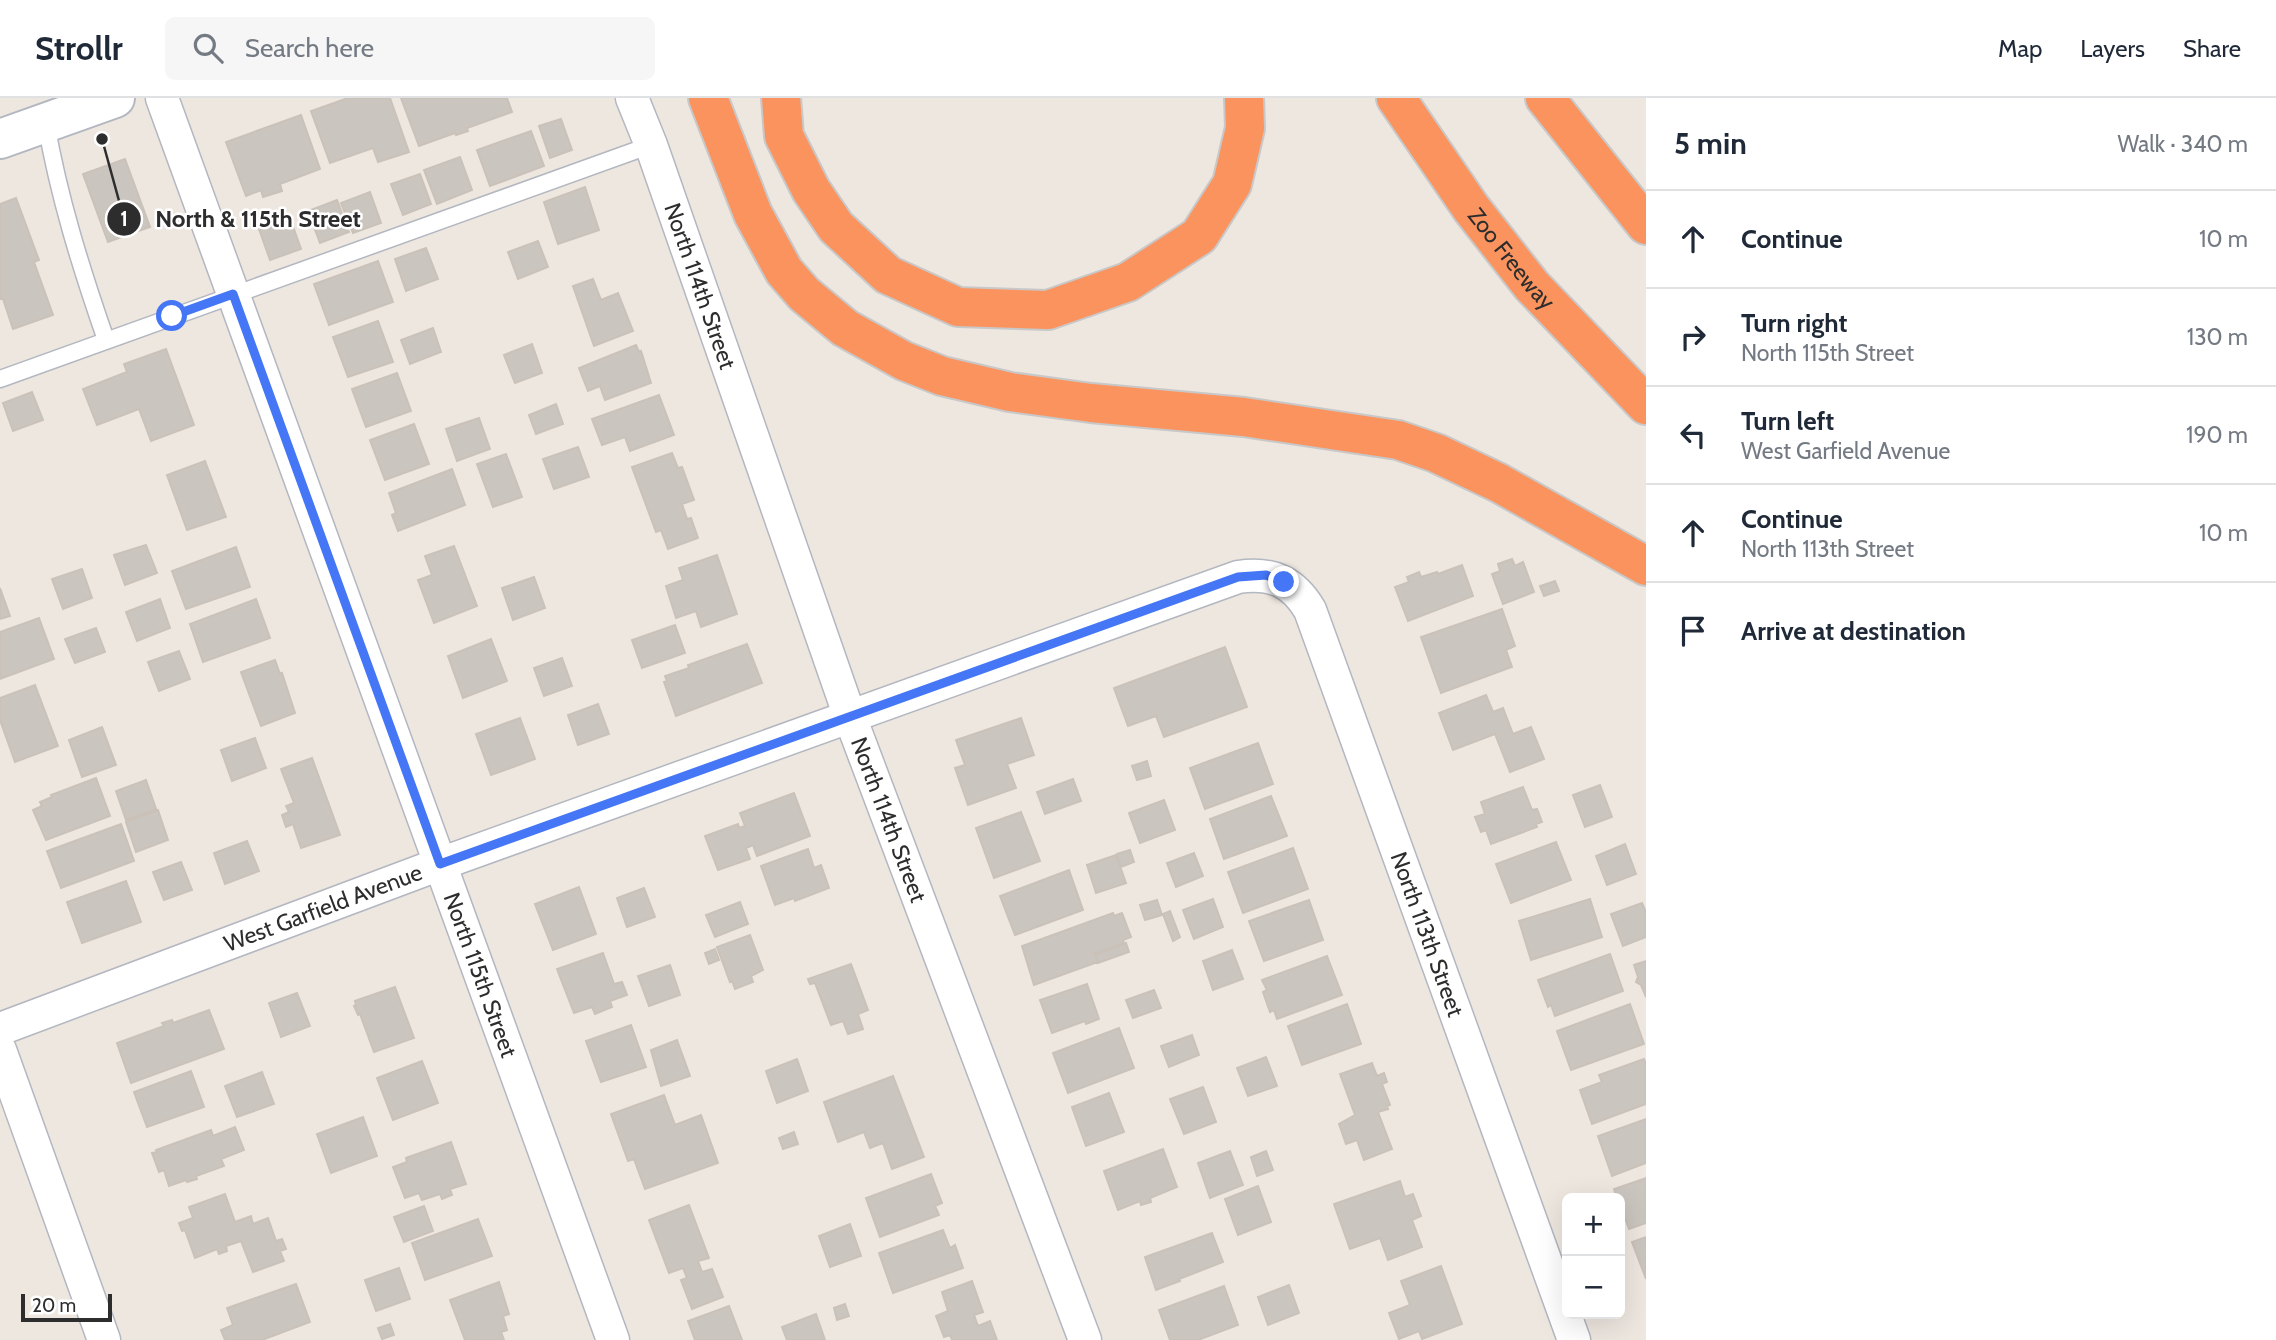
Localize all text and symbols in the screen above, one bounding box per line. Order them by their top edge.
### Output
search box [165,17,655,80]
text: Strollr [35,28,123,68]
icon: search [189,29,227,67]
text: Search here [245,32,374,64]
text: Map [1998,34,2042,63]
text: Layers [2080,34,2145,63]
text: Share [2183,34,2241,63]
text: 5 min [1674,125,1747,162]
text: Walk · 340 m [2117,130,2248,158]
callout: North & 115th Street [106,196,375,241]
street label: North 114th Street [658,199,742,373]
street label: Zoo Freeway [1462,202,1561,316]
text: North & 115th Street [155,204,361,233]
text: 1 [120,206,128,231]
icon: ahead [1674,220,1712,258]
text: Continue [1741,223,1843,255]
text: 10 m [2199,225,2248,253]
route start [156,300,187,331]
text: Turn right [1741,307,1847,339]
icon: right [1674,318,1712,356]
text: 130 m [2187,323,2248,351]
text: North 115th Street [1741,339,1914,367]
text: Turn left [1741,405,1834,437]
icon: left [1674,416,1712,454]
text: 190 m [2186,421,2248,449]
text: West Garfield Avenue [1741,437,1950,465]
text: Continue [1741,503,1843,535]
icon: ahead [1674,514,1712,552]
text: 10 m [2199,519,2248,547]
text: North 113th Street [1741,535,1914,563]
route end [1268,566,1299,597]
icon: arrive [1674,612,1712,650]
text: Arrive at destination [1741,615,1966,647]
street label: North 114th Street [845,733,933,906]
street label: North 113th Street [1385,848,1470,1021]
street label: West Garfield Avenue [220,858,426,958]
street label: North 115th Street [438,889,523,1061]
map controls [1562,1193,1625,1319]
button: + [1562,1193,1625,1256]
button: − [1562,1256,1625,1319]
scale bar [21,1291,112,1323]
text: 20 m [32,1294,76,1317]

